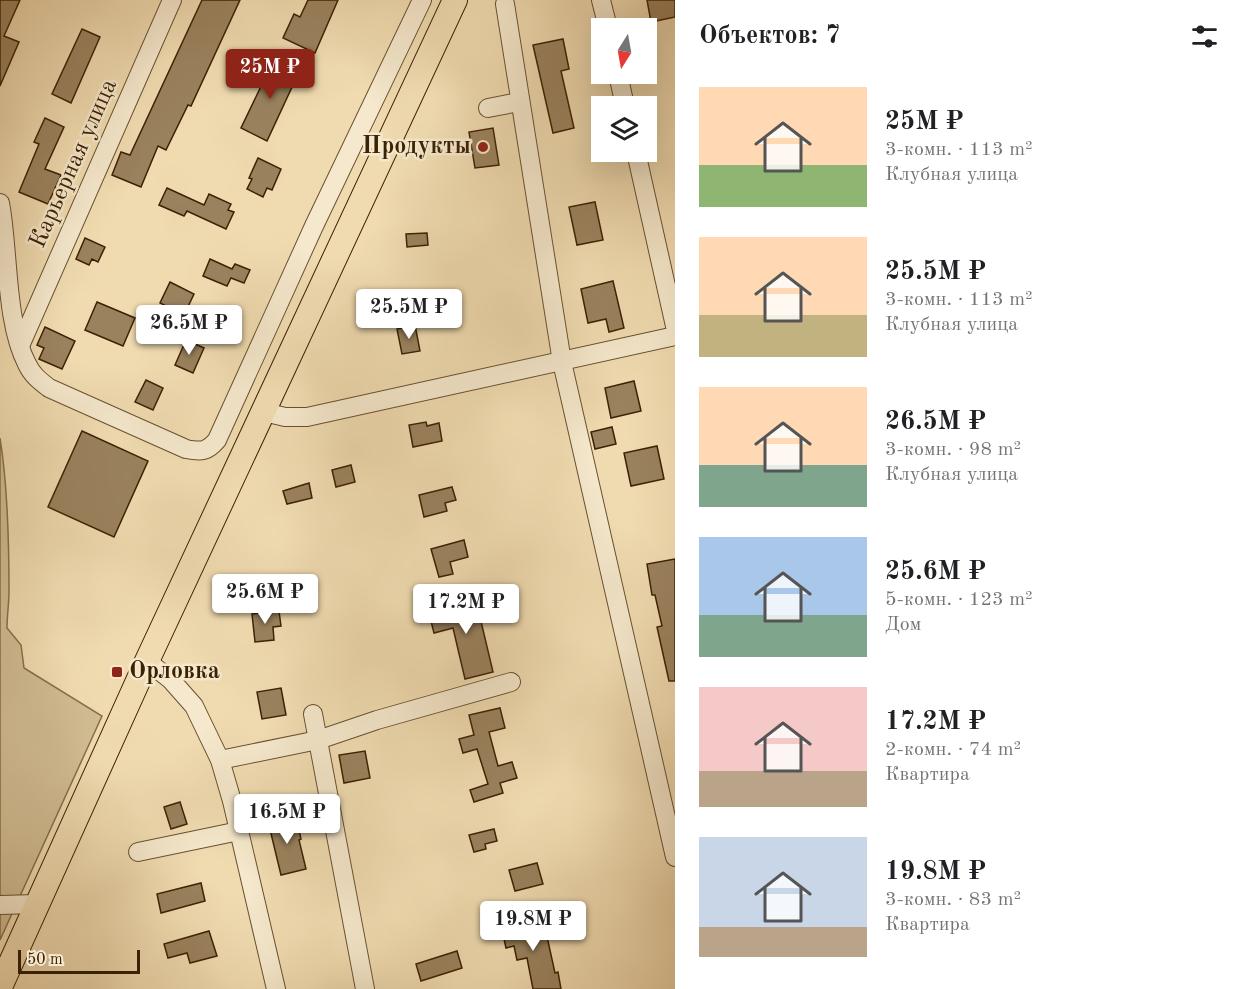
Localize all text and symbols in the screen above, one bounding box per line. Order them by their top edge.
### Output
north arrow [591,18,657,84]
map controls [591,18,657,162]
icon: filters [1188,20,1221,53]
text: Объектов: 7 [699,23,840,49]
pin: 25M ₽ [228,49,312,100]
text: 25M ₽ [240,58,300,78]
street label: Карьерная улица [26,76,122,252]
button: layers [591,96,657,162]
text: 25M ₽ [885,109,964,135]
icon: home [747,111,819,183]
place label: Продукты [362,135,471,159]
marker: Продукты [476,140,490,154]
text: 3-комн. · 113 m² [885,140,1033,160]
text: Клубная улица [885,165,1018,185]
text: 25.5M ₽ [885,259,986,285]
icon: home [747,261,819,333]
pin: 25.5M ₽ [354,289,464,340]
text: 3-комн. · 113 m² [885,290,1033,310]
text: 25.5M ₽ [370,298,448,318]
pin: 26.5M ₽ [134,305,244,356]
text: 26.5M ₽ [150,314,228,334]
text: Клубная улица [885,315,1018,335]
text: 26.5M ₽ [885,409,986,435]
icon: home [747,411,819,483]
text: 3-комн. · 98 m² [885,440,1021,460]
text: Клубная улица [885,465,1018,485]
text: 25.6M ₽ [885,559,986,585]
icon: home [747,561,819,633]
pin: 25.6M ₽ [210,574,320,625]
text: 25.6M ₽ [226,583,304,603]
pin: 17.2M ₽ [411,584,521,635]
text: 5-комн. · 123 m² [885,590,1033,610]
text: 17.2M ₽ [427,593,505,613]
text: Дом [885,615,921,635]
place label: Орловка [129,660,220,684]
marker: Орловка [110,665,124,679]
text: 17.2M ₽ [885,709,986,735]
icon: home [747,711,819,783]
text: 2-комн. · 74 m² [885,740,1021,760]
text: Квартира [885,765,970,785]
pin: 16.5M ₽ [232,794,342,845]
text: 16.5M ₽ [248,803,326,823]
text: 19.8M ₽ [885,859,986,885]
icon: home [747,861,819,933]
text: 3-комн. · 83 m² [885,890,1021,910]
pin: 19.8M ₽ [478,901,588,952]
text: 19.8M ₽ [494,910,572,930]
text: Квартира [885,915,970,935]
scale bar [18,947,140,974]
text: 50 m [27,952,63,968]

